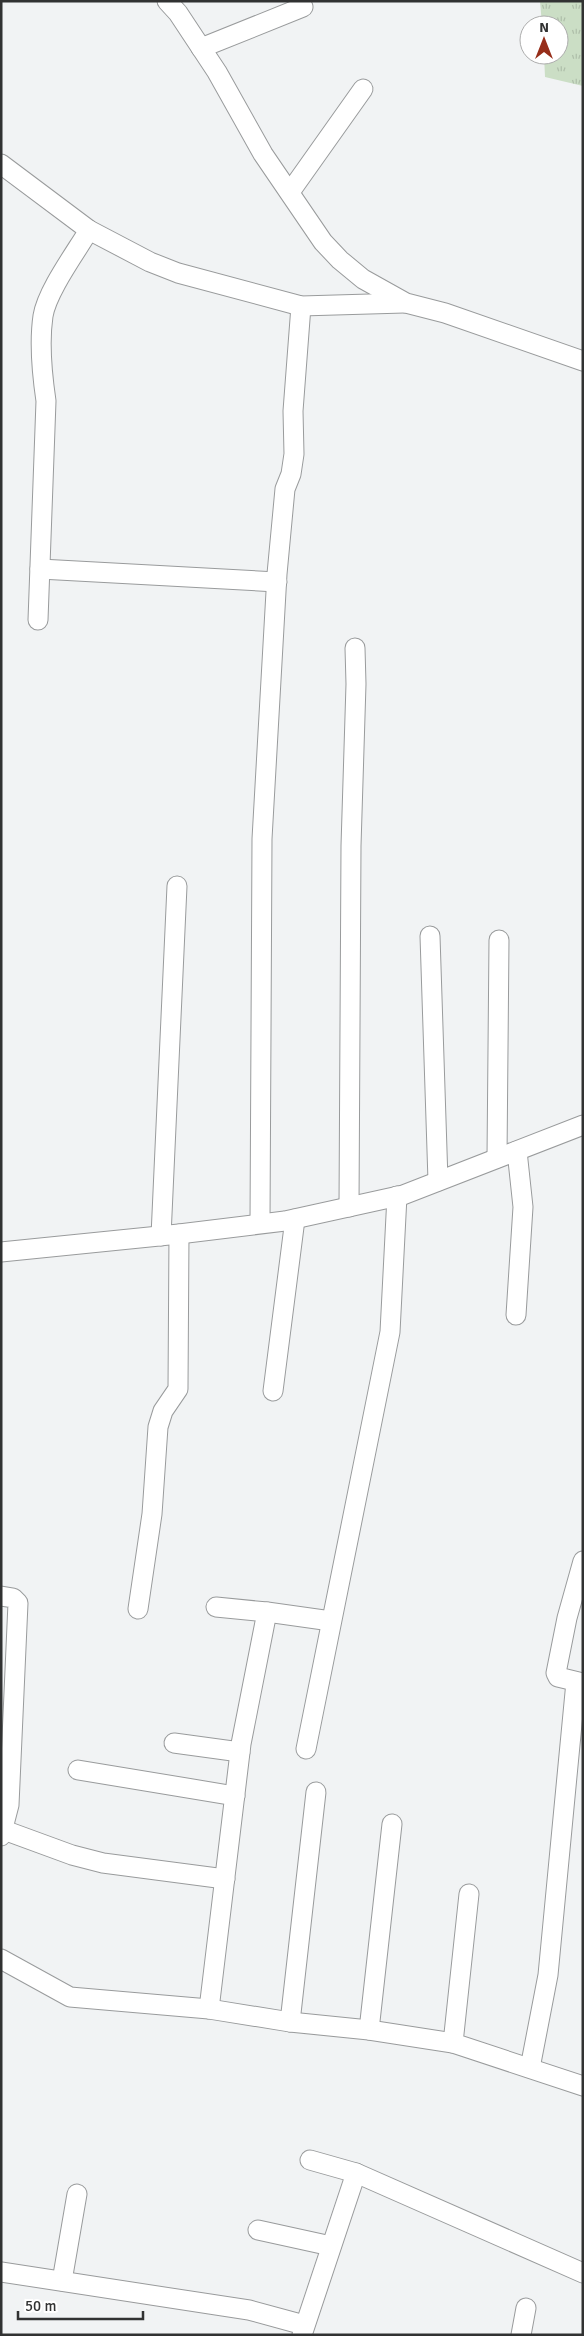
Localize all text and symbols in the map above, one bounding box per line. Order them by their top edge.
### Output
north arrow [519,15,569,65]
text: N [539,19,549,36]
scale bar [18,2288,142,2320]
text: 50 m [25,2297,56,2315]

